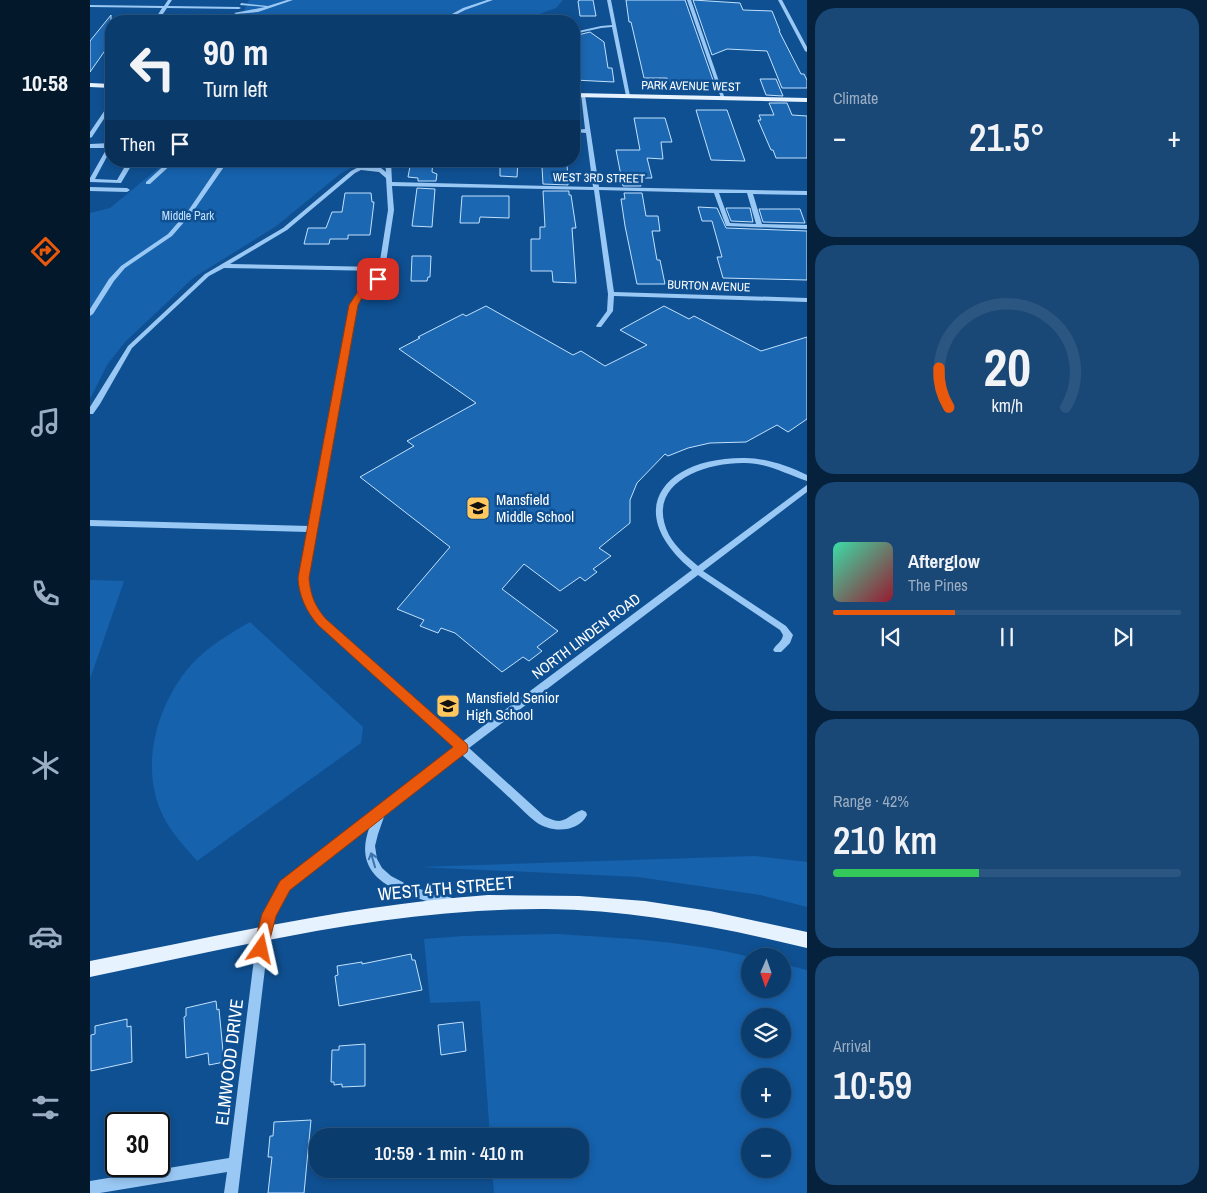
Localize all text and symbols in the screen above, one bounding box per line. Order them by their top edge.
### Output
text: 90 m [203,29,268,76]
icon: left [120,35,185,100]
text: 10:58 [22,68,68,98]
text: Turn left [203,74,268,104]
street label: PARK AVENUE WEST [641,77,741,95]
text: Climate [833,87,878,109]
text: 21.5° [969,112,1045,163]
text: − [833,118,846,156]
text: + [1168,118,1181,156]
icon: arrive [166,130,194,158]
text: Then [120,131,156,157]
street label: WEST 3RD STREET [553,169,645,187]
park label: Middle Park [162,208,214,224]
icon: directions [28,234,63,269]
pin [357,258,399,300]
icon: arrive [364,265,392,293]
street label: BURTON AVENUE [667,277,751,295]
text: 20 [983,332,1031,402]
text: km/h [991,394,1023,418]
icon: music [28,405,63,440]
place label: Mansfield Middle School [496,489,574,527]
school or university icon: Mansfield Middle School [465,495,491,521]
text: Afterglow [908,548,980,574]
text: The Pines [908,574,968,596]
icon: phone [28,576,63,611]
street label: NORTH LINDEN ROAD [527,588,645,684]
icon: previous [877,623,905,651]
icon: pause [993,623,1021,651]
icon: next [1109,623,1137,651]
place label: Mansfield Senior High School [466,687,559,725]
school or university icon: Mansfield Senior High School [435,693,461,719]
icon: climate [28,748,63,783]
text: Range · 42% [833,790,909,812]
text: 210 km [833,815,937,866]
one-way arrow [367,852,377,868]
street label: WEST 4TH STREET [377,870,515,906]
icon: car [28,919,63,954]
position arrow [234,922,286,974]
north arrow [741,948,791,998]
map controls [741,948,791,1178]
street label: ELMWOOD DRIVE [209,997,249,1127]
button: layers [741,1008,791,1058]
text: Arrival [833,1035,871,1057]
text: 10:59 [833,1060,912,1111]
button: + [741,1068,791,1118]
icon: filters [28,1090,63,1125]
speed limit sign: 30 [105,1112,170,1177]
button: − [741,1128,791,1178]
text: 10:59 · 1 min · 410 m [374,1140,524,1166]

